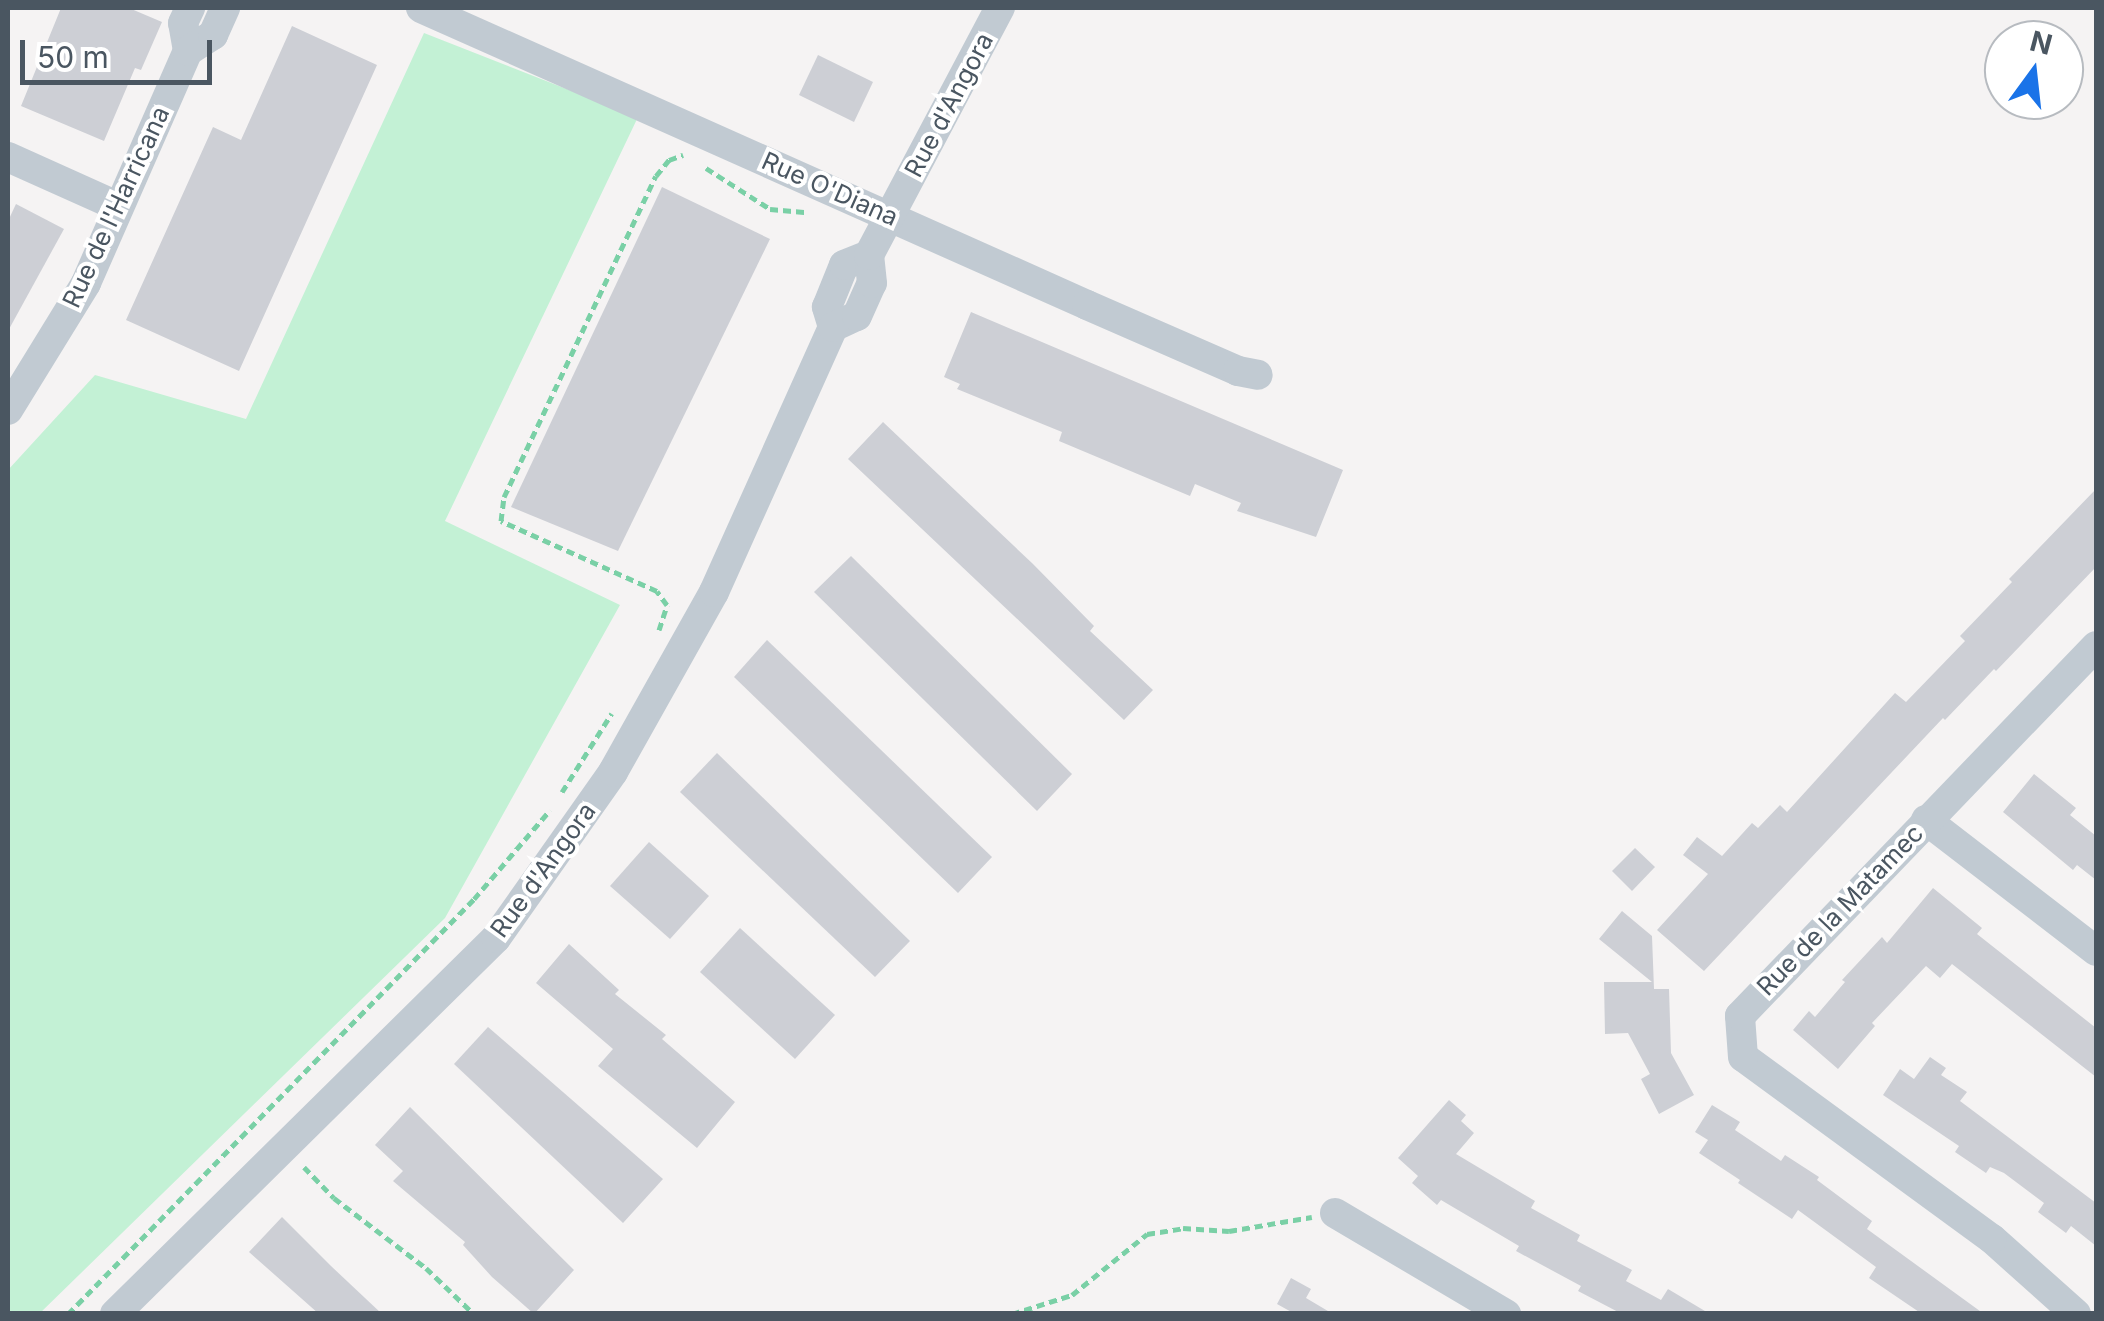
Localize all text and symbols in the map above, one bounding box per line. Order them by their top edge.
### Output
scale bar [25,20,218,82]
north arrow [1984,20,2084,120]
text: N [2027,24,2056,62]
street label: Rue d'Angora [898,28,1000,182]
text: 50 m [37,39,109,75]
street label: Rue de l'Harricana [56,102,176,312]
street label: Rue O'Diana [757,146,903,232]
street label: Rue d'Angora [484,797,602,943]
street label: Rue de la Matamec [1751,818,1929,1002]

